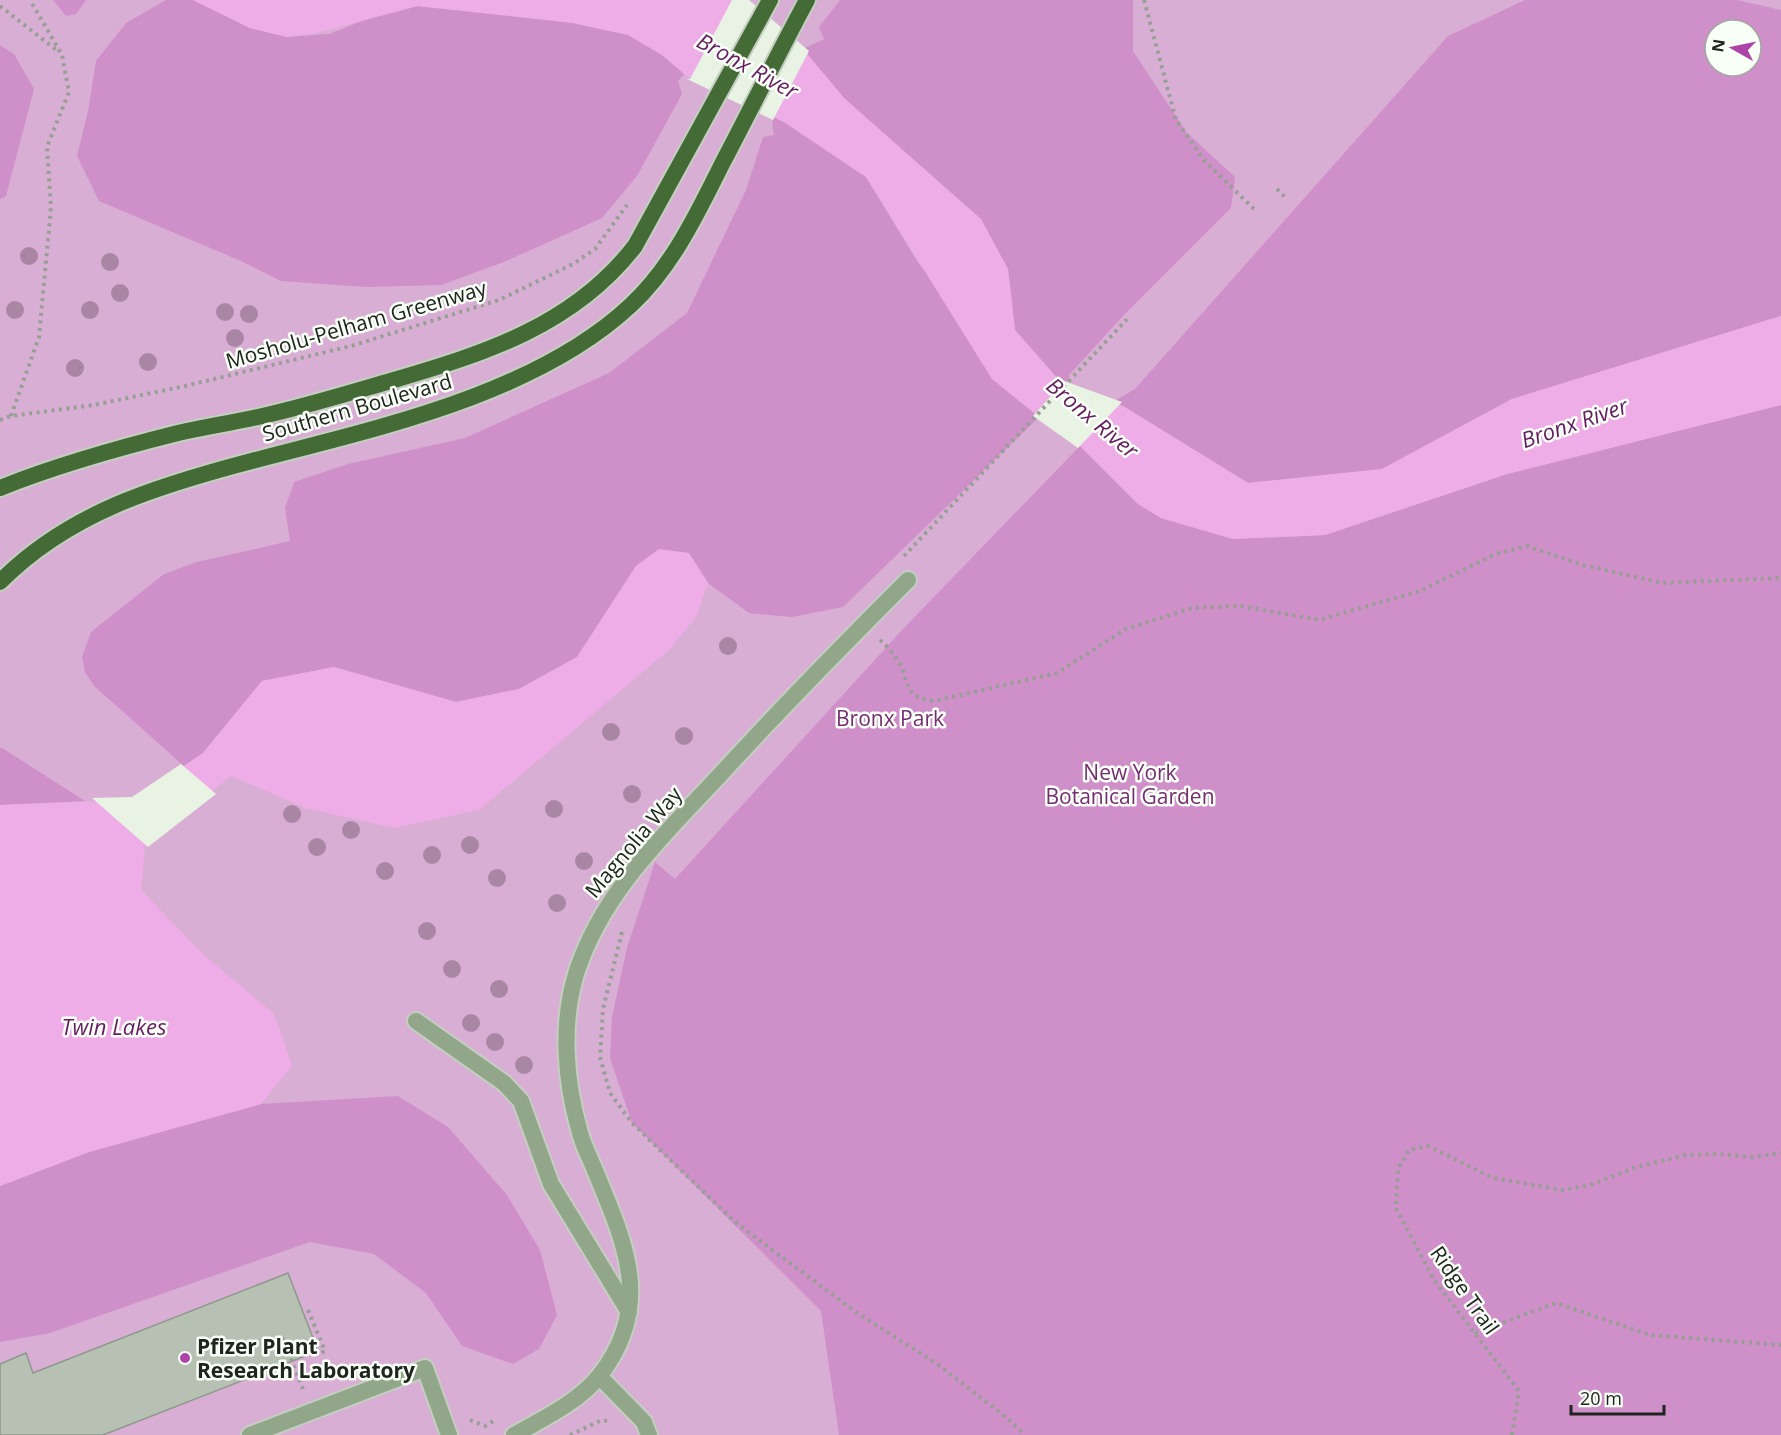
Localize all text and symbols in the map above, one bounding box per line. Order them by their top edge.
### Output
north arrow [1703,18,1763,78]
water label: Bronx River [692,25,805,106]
text: N [1706,38,1730,54]
street label: Mosholu-Pelham Greenway [222,273,490,375]
street label: Southern Boulevard [259,367,455,447]
water label: Bronx River [1041,370,1146,465]
water label: Bronx River [1517,389,1633,454]
park label: Bronx Park [836,704,944,732]
park label: New York Botanical Garden [1045,758,1215,810]
street label: Magnolia Way [578,780,688,903]
water label: Twin Lakes [62,1011,167,1041]
street label: Ridge Trail [1424,1240,1506,1340]
place label: Pfizer Plant Research Laboratory [197,1332,415,1384]
marker: Pfizer Plant Research Laboratory [178,1351,192,1365]
scale bar [1571,1378,1664,1416]
text: 20 m [1580,1386,1622,1410]

